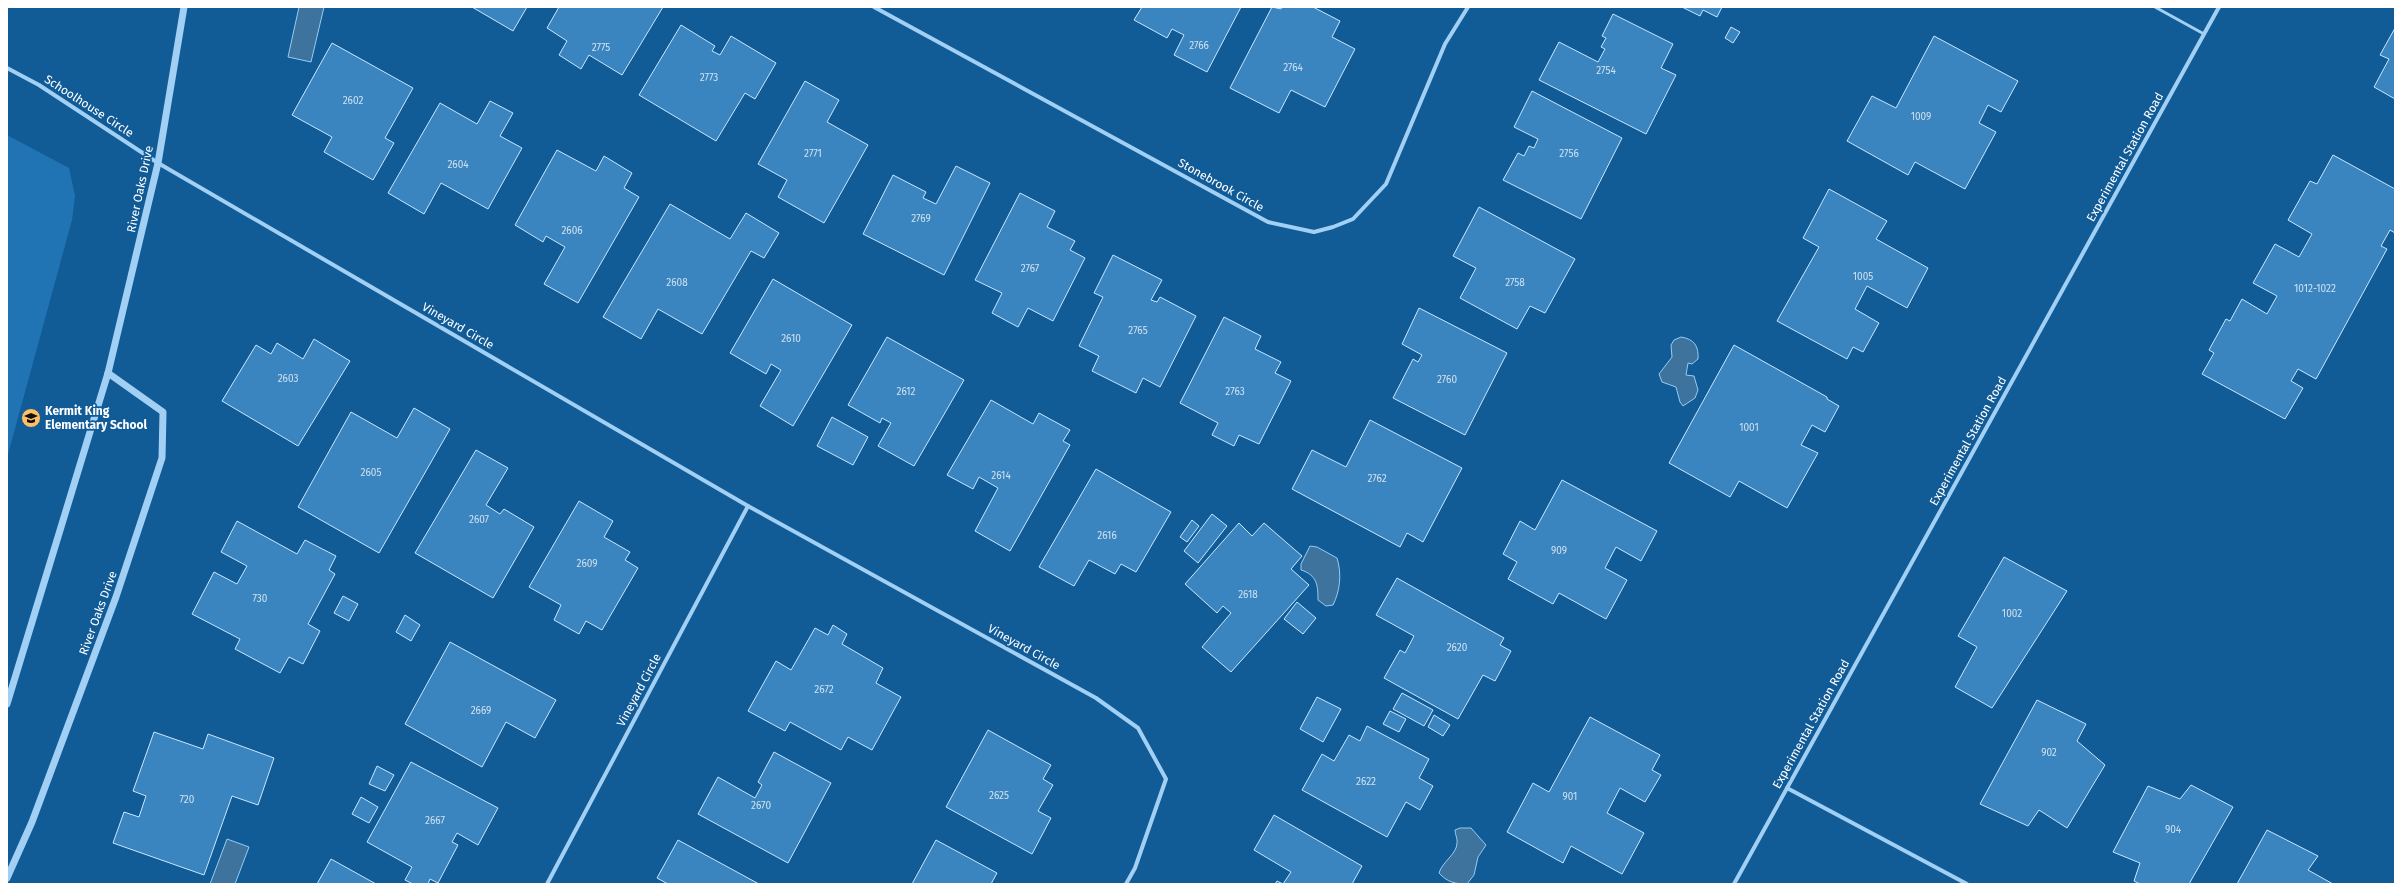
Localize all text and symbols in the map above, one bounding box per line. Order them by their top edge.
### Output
house number: 2766 [1189,40,1209,52]
house number: 2775 [592,42,610,54]
house number: 2764 [1283,62,1304,74]
house number: 2754 [1596,65,1616,77]
street label: Schoolhouse Circle [42,72,136,140]
house number: 2773 [700,72,718,84]
street label: Experimental Station Road [2084,90,2166,224]
house number: 2602 [343,95,363,107]
house number: 1009 [1911,111,1931,123]
street label: River Oaks Drive [124,144,156,234]
house number: 2771 [804,148,822,160]
house number: 2756 [1559,148,1579,160]
street label: Stonebrook Circle [1176,156,1266,214]
house number: 2604 [447,159,469,171]
house number: 2769 [911,213,931,225]
house number: 2606 [561,225,583,237]
house number: 2767 [1021,263,1040,275]
house number: 1005 [1853,271,1873,283]
house number: 2608 [666,277,688,289]
house number: 2758 [1505,277,1525,289]
house number: 1012-1022 [2294,283,2336,295]
street label: Vineyard Circle [420,300,496,352]
house number: 2765 [1128,325,1148,337]
house number: 2610 [781,333,801,345]
house number: 2603 [278,373,298,385]
house number: 2760 [1437,374,1457,386]
street label: Experimental Station Road [1927,374,2009,508]
house number: 2612 [896,386,916,398]
house number: 2763 [1225,386,1245,398]
place label: Kermit King Elementary School [45,404,148,432]
school or university icon: Kermit King Elementary School [20,407,42,429]
house number: 1001 [1739,422,1759,434]
house number: 2605 [361,467,381,479]
house number: 2614 [991,470,1011,482]
house number: 2762 [1367,473,1387,485]
house number: 2607 [469,514,490,526]
house number: 2616 [1097,530,1117,542]
house number: 909 [1551,545,1567,557]
house number: 2609 [576,558,598,570]
street label: River Oaks Drive [76,569,120,657]
house number: 2618 [1238,589,1258,601]
house number: 730 [253,593,268,605]
house number: 1002 [2002,608,2022,620]
street label: Vineyard Circle [985,621,1063,673]
house number: 2620 [1447,642,1468,654]
street label: Vineyard Circle [614,651,664,729]
street label: Experimental Station Road [1770,657,1852,791]
house number: 2672 [814,684,834,696]
house number: 2669 [471,705,491,717]
house number: 902 [2041,747,2057,759]
house number: 2622 [1356,776,1376,788]
house number: 2625 [989,790,1009,802]
house number: 901 [1563,791,1577,803]
house number: 720 [180,794,195,806]
house number: 2670 [751,800,771,812]
house number: 2667 [425,815,445,827]
house number: 904 [2165,824,2182,836]

